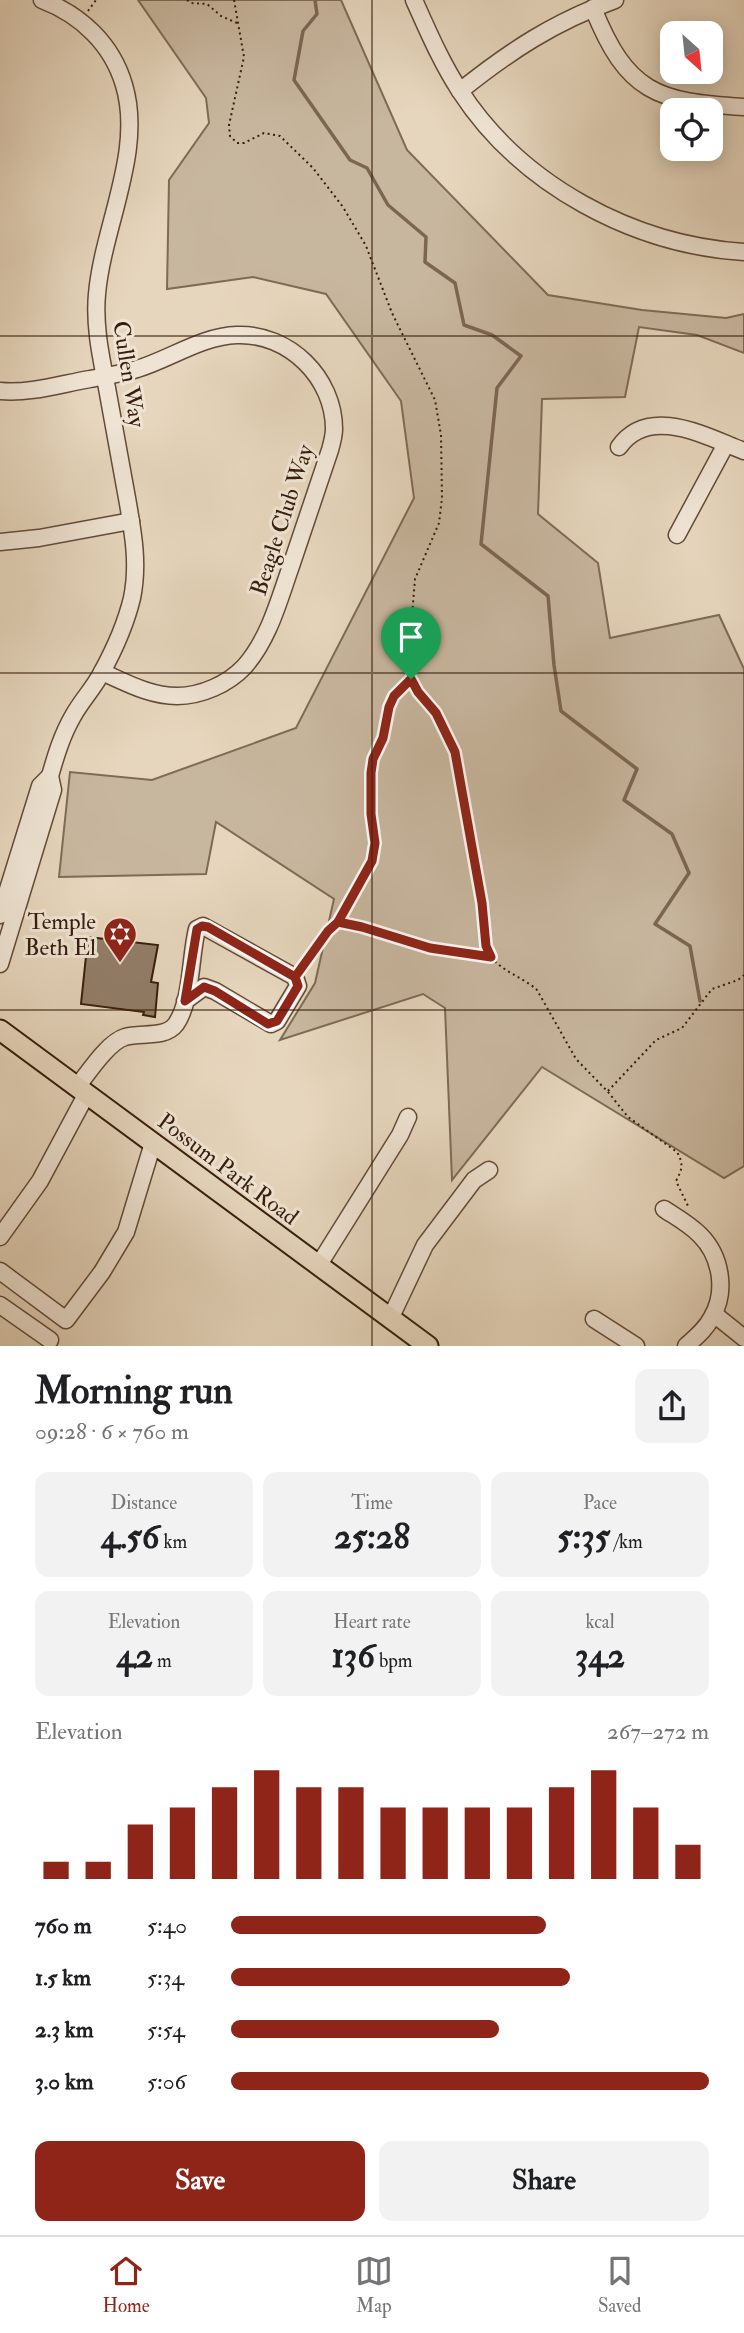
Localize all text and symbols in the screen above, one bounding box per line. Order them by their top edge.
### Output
north arrow [660,21,723,84]
map controls [660,21,723,161]
button: locate [660,98,723,161]
street label: Cullen Way [106,319,152,430]
street label: Beagle Club Way [244,440,320,599]
pin [381,607,441,679]
icon: arrive [392,618,430,656]
place label: Temple Beth El [24,907,96,962]
synagogue icon: Temple Beth El [101,915,139,964]
street label: Possum Park Road [152,1107,304,1231]
text: Morning run [35,1367,233,1415]
button: share [635,1369,709,1443]
text: 09:28 · 6 × 760 m [35,1417,189,1446]
text: Distance [111,1491,177,1515]
text: Time [351,1491,393,1515]
text: Pace [583,1491,617,1515]
text: 4.56 [101,1515,159,1559]
text: 25:28 [334,1515,410,1559]
text: 5:35 [557,1515,610,1559]
text: km [159,1530,187,1554]
text: /km [610,1530,643,1554]
text: Elevation [108,1610,180,1634]
text: Heart rate [333,1610,411,1634]
text: kcal [585,1610,615,1634]
text: 42 [116,1634,153,1678]
text: 136 [331,1634,375,1678]
text: 342 [575,1634,625,1678]
text: m [153,1649,172,1673]
text: bpm [375,1649,413,1673]
text: Elevation [35,1717,123,1746]
text: 267–272 m [607,1717,709,1746]
text: 760 m [35,1911,92,1940]
text: 5:40 [147,1911,187,1940]
text: 1.5 km [35,1963,91,1992]
text: 5:34 [147,1963,184,1992]
text: 2.3 km [35,2015,94,2044]
text: 5:54 [147,2015,185,2044]
text: 3.0 km [35,2067,94,2096]
text: 5:06 [147,2067,186,2096]
button: Save [35,2141,365,2221]
button: Share [379,2141,709,2221]
tab: Home [103,2252,150,2318]
tab: Map [355,2252,393,2318]
tab: Saved [598,2252,641,2318]

